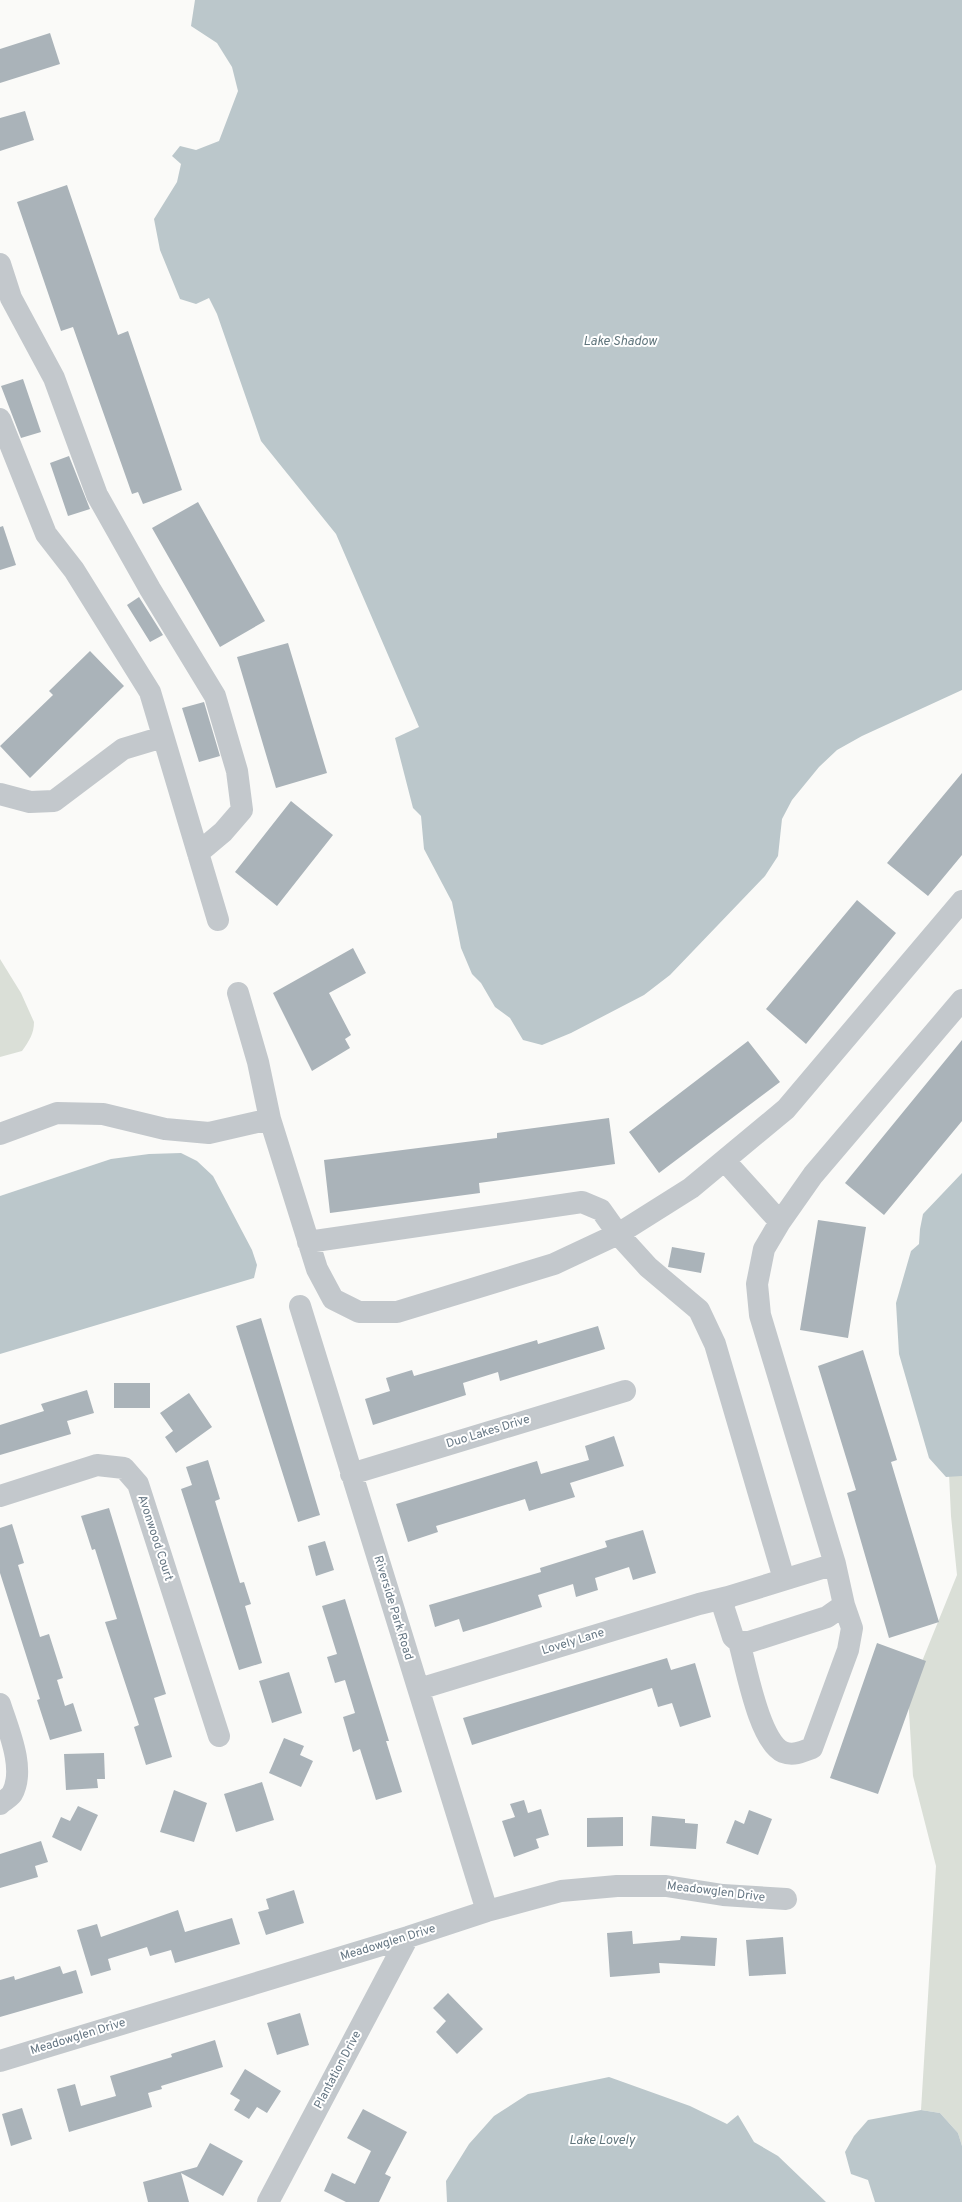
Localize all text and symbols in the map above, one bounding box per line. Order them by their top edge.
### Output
water label: Lake Shadow [583,334,658,350]
street label: Duo Lakes Drive [444,1412,532,1452]
street label: Avonwood Court [134,1493,176,1583]
street label: Riverside Park Road [370,1554,416,1662]
street label: Lovely Lane [540,1625,606,1659]
street label: Meadowglen Drive [666,1878,766,1906]
street label: Meadowglen Drive [338,1921,438,1965]
street label: Meadowglen Drive [28,2015,128,2059]
street label: Plantation Drive [311,2028,365,2112]
water label: Lake Lovely [569,2133,636,2149]

